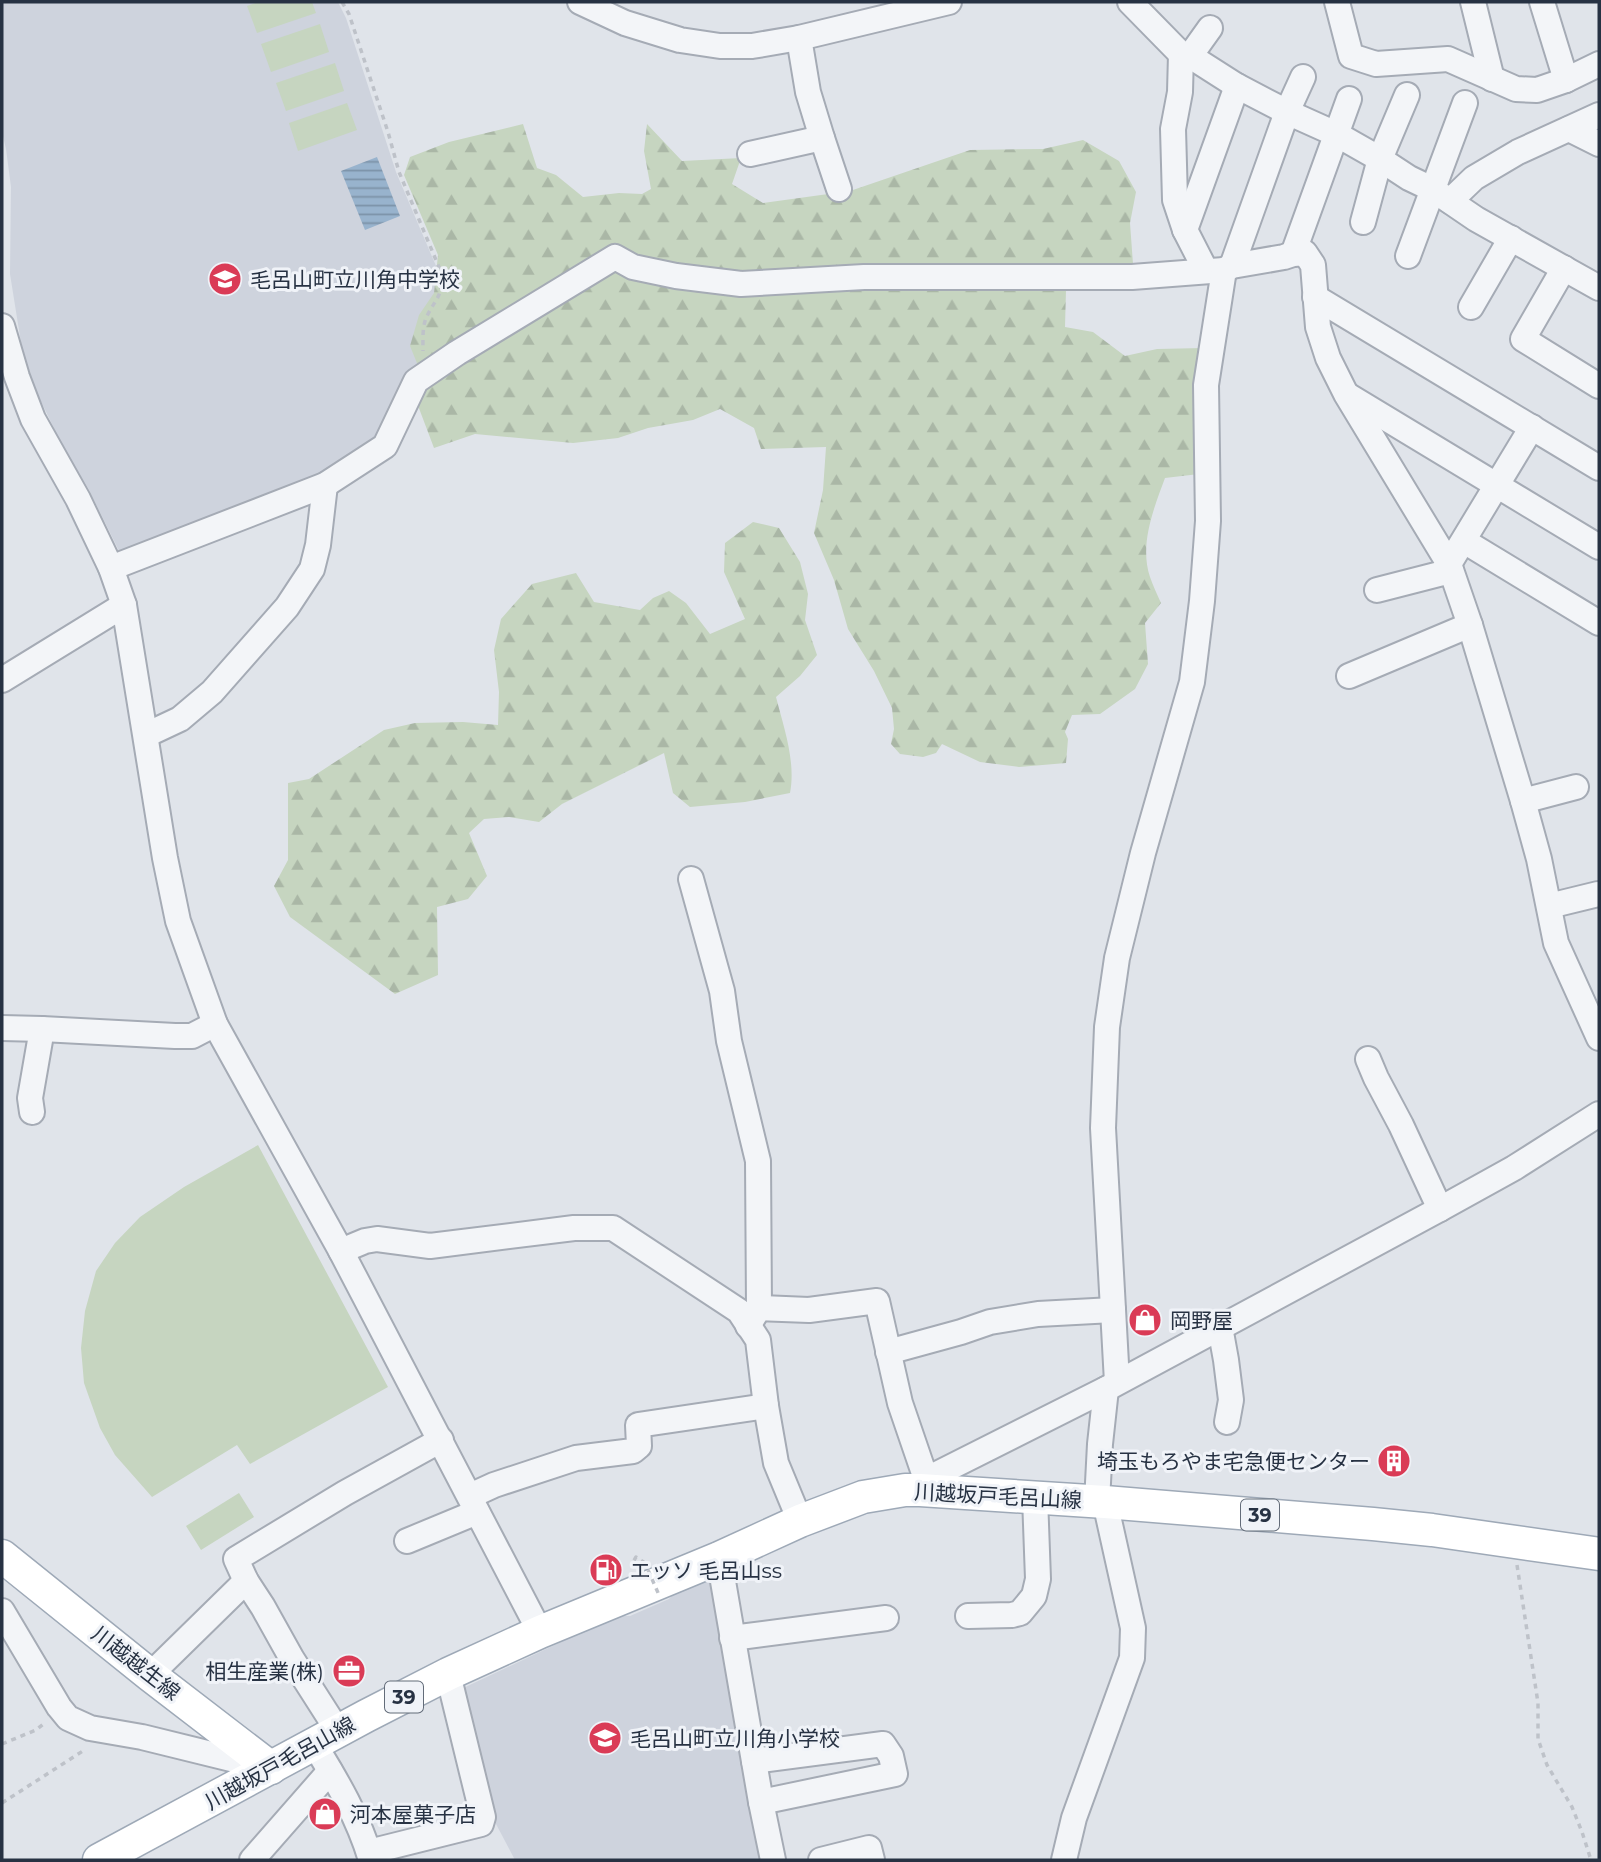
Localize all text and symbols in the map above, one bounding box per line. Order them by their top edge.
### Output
school or university icon: 毛呂山町立川角中学校 [206,260,244,298]
place label: 毛呂山町立川角中学校 [250,267,460,292]
shop icon: 岡野屋 [1126,1301,1164,1339]
place label: 岡野屋 [1170,1308,1233,1333]
building icon: 埼玉もろやま宅急便センター [1375,1442,1413,1480]
place label: 埼玉もろやま宅急便センター [1097,1449,1370,1474]
street label: 川越坂戸毛呂山線 [913,1479,1083,1513]
road number: 39 [1241,1499,1279,1530]
fuel station icon: エッソ 毛呂山ss [587,1551,625,1589]
place label: エッソ 毛呂山ss [630,1558,782,1583]
street label: 川越越生線 [87,1621,185,1705]
office icon: 相生産業(株) [330,1652,368,1690]
place label: 相生産業(株) [205,1659,324,1684]
road number: 39 [385,1681,423,1712]
street label: 川越坂戸毛呂山線 [200,1711,360,1815]
school or university icon: 毛呂山町立川角小学校 [586,1719,624,1757]
place label: 毛呂山町立川角小学校 [630,1726,840,1751]
shop icon: 河本屋菓子店 [306,1795,344,1833]
place label: 河本屋菓子店 [350,1802,476,1827]

